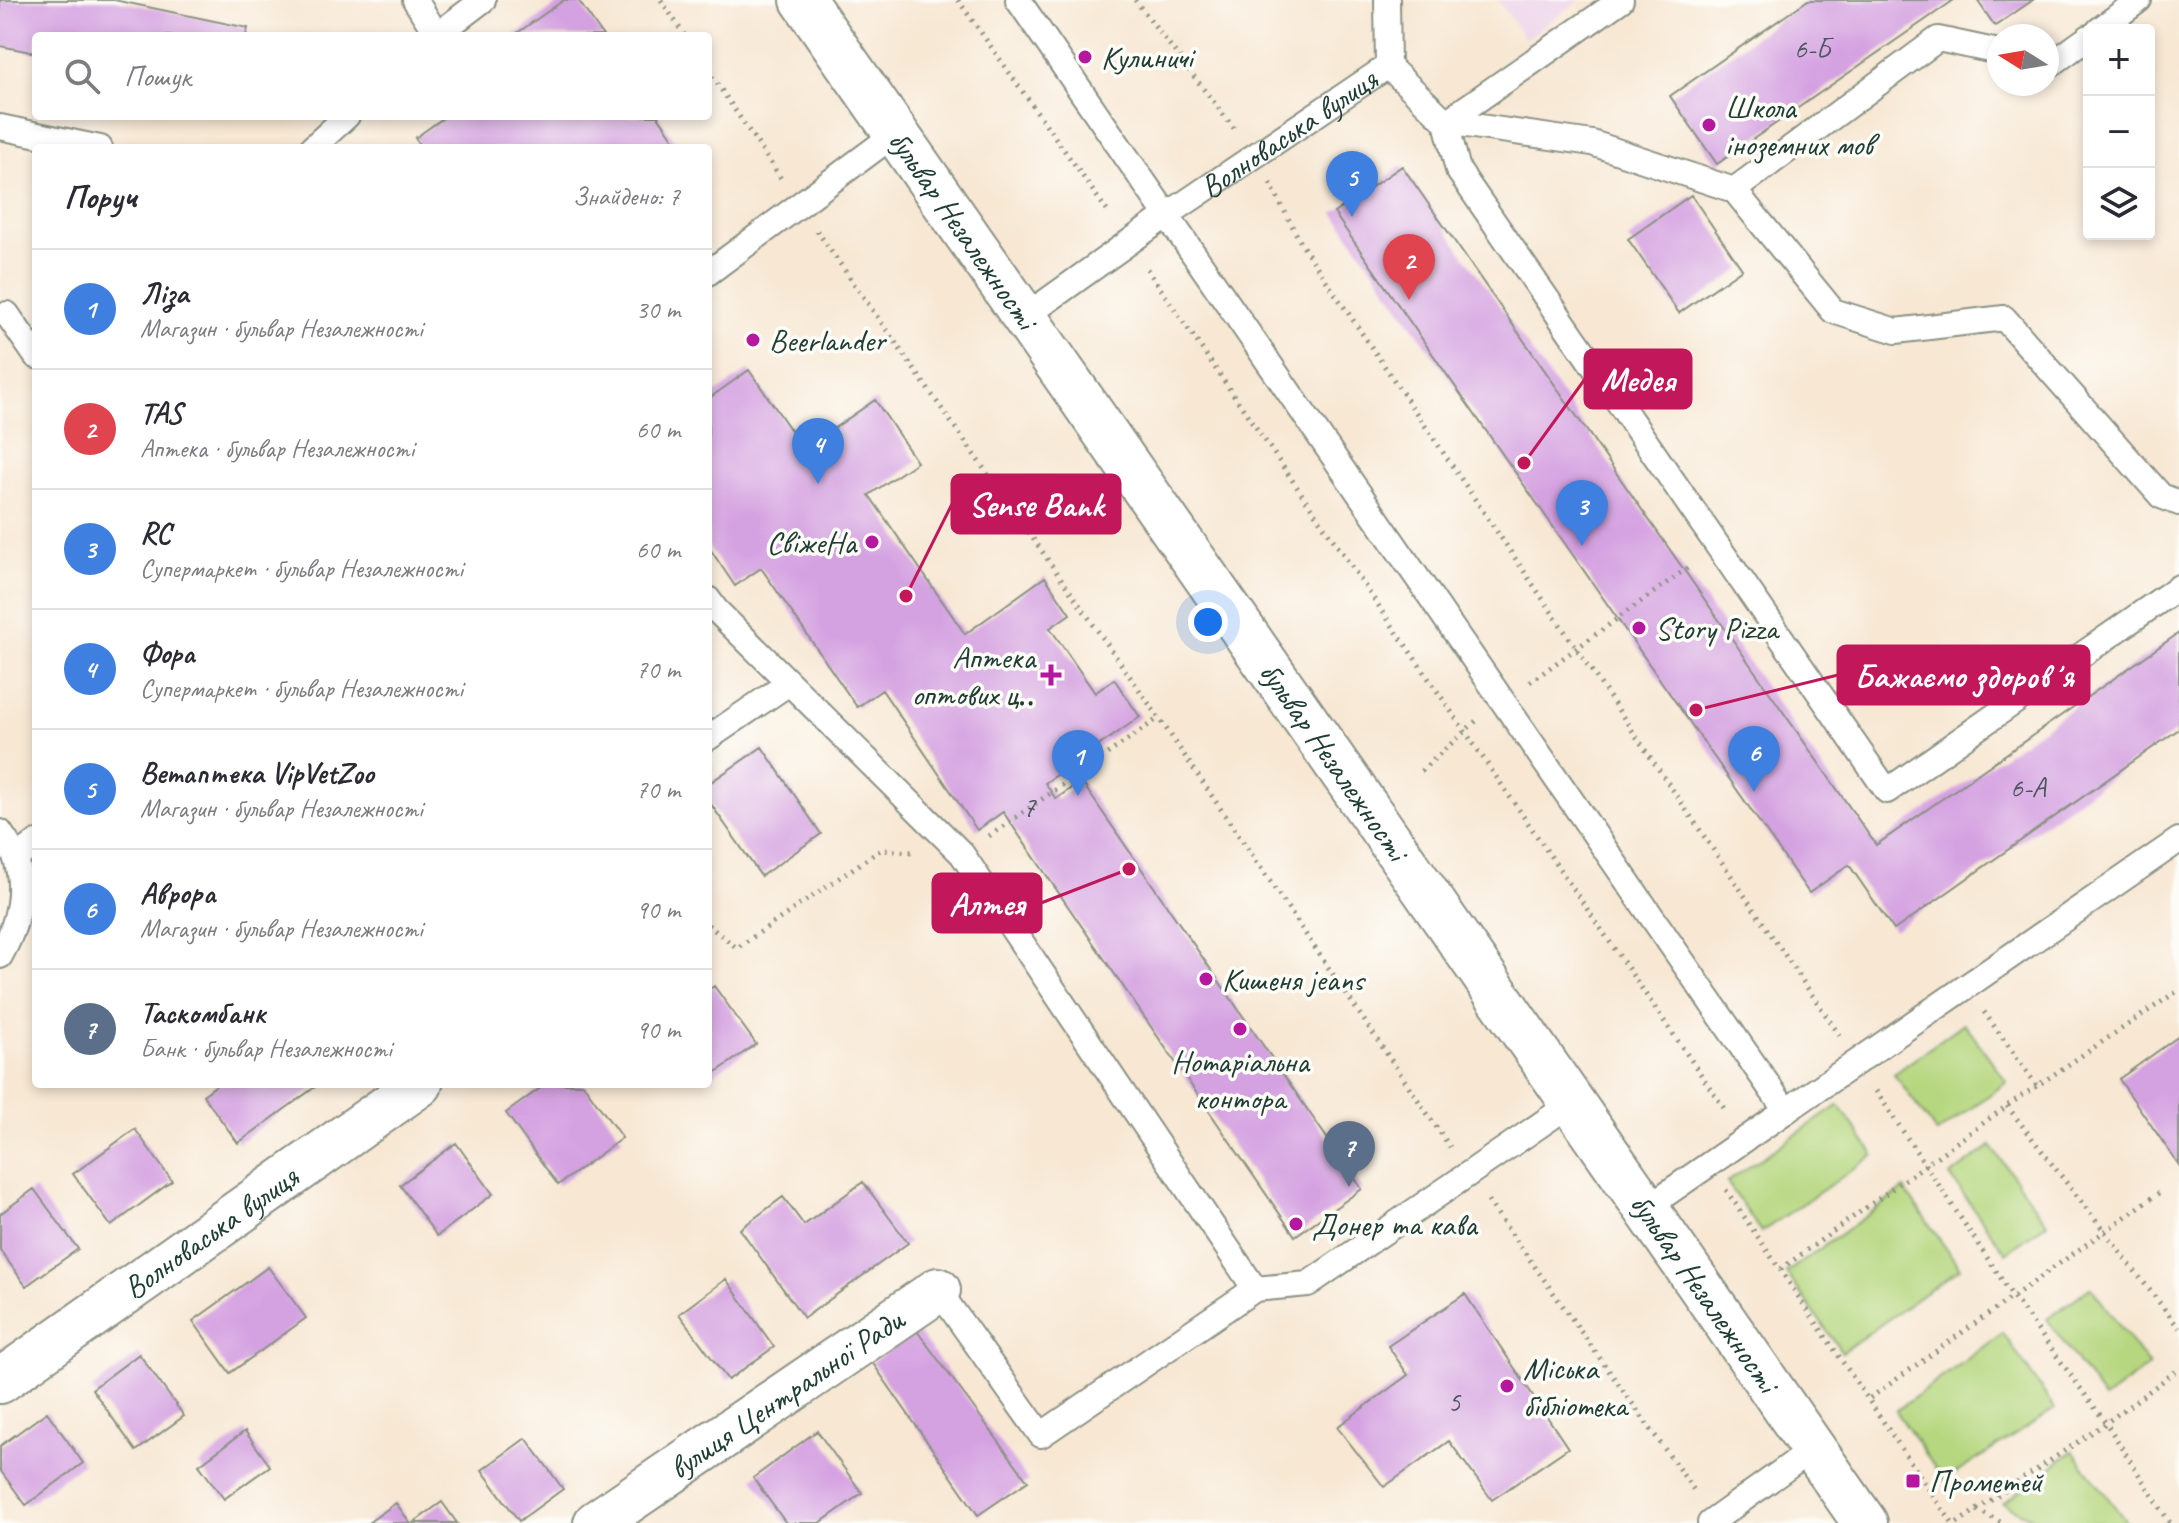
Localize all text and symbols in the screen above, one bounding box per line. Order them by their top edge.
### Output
north arrow [1987,24,2059,96]
map controls [2083,24,2155,240]
button: + [2083,24,2155,96]
house number: 6-Б [1794,31,1835,66]
search box [32,32,712,120]
place label: Кулиничі [1101,37,1197,78]
marker: Кулиничі [1076,48,1094,66]
icon: search [60,54,104,98]
text: Пошук [124,57,191,95]
street label: Волноваська вулиця [1192,58,1387,208]
place label: Школа іноземних мов [1725,87,1880,165]
button: − [2083,96,2155,168]
marker: Школа іноземних мов [1700,116,1718,134]
street label: бульвар Незалежності [879,122,1049,341]
pin: 5 [1326,151,1378,217]
button: layers [2083,168,2155,240]
text: Поруч [64,175,137,218]
text: Знайдено: 7 [573,180,680,213]
pin: 2 [1383,234,1435,300]
text: Ліза [140,274,188,312]
text: 1 [84,293,96,326]
text: 30 m [636,293,680,326]
text: Магазин · бульвар Незалежності [140,312,423,345]
place label: Beerlander [769,320,888,361]
marker: Beerlander [744,331,762,349]
callout: Медея [1585,350,1691,408]
text: Медея [1601,358,1678,401]
text: TAS [140,394,182,432]
text: 2 [84,413,96,446]
text: 60 m [636,413,680,446]
pin: 4 [792,418,844,484]
text: Аптека · бульвар Незалежності [140,432,414,465]
callout: Sense Bank [952,475,1120,533]
pin: 3 [1556,480,1608,546]
text: Sense Bank [969,483,1107,526]
text: RC [140,514,171,552]
place label: СвіжеНа [766,522,858,563]
text: 3 [84,533,96,566]
text: 60 m [636,533,680,566]
marker: СвіжеНа [863,533,881,551]
text: Супермаркет · бульвар Незалежності [140,552,463,585]
your location [1188,602,1228,642]
place label: Story Pizza [1655,608,1781,649]
marker: Story Pizza [1630,619,1648,637]
text: Фора [140,634,195,672]
place label: Аптека оптових ц‥ [912,637,1037,715]
callout: Бажаємо здоровʼя [1838,646,2089,704]
text: 4 [84,653,96,686]
text: 70 m [636,653,680,686]
street label: бульвар Незалежності [1250,654,1420,872]
text: Бажаємо здоровʼя [1854,654,2075,698]
marker: Аптека оптових ц‥ [1042,666,1060,684]
text: Супермаркет · бульвар Незалежності [140,672,463,705]
pin: 6 [1728,726,1780,792]
pin: 1 [1052,730,1104,796]
text: Ветаптека VipVetZoo [140,754,374,792]
house number: 6-А [2010,770,2048,805]
text: 5 [84,773,96,806]
text: 70 m [636,773,680,806]
house number: 7 [1023,789,1037,824]
text: Магазин · бульвар Незалежності [140,792,423,825]
text: Аврора [140,874,215,912]
callout: Алтея [933,874,1041,932]
text: Алтея [949,882,1027,925]
text: 6 [84,893,96,926]
text: 90 m [636,893,680,926]
text: Магазин · бульвар Незалежності [140,912,423,945]
place label: Кишеня jeans [1222,959,1367,1000]
marker: Кишеня jeans [1197,970,1215,988]
text: Таскомбанк [140,994,266,1032]
text: 7 [84,1013,96,1046]
text: 90 m [636,1013,680,1046]
marker: Нотаріальна контора [1231,1020,1249,1038]
text: Банк · бульвар Незалежності [140,1032,392,1065]
place label: Нотаріальна контора [1171,1041,1311,1119]
pin: 7 [1323,1121,1375,1187]
street label: Волноваська вулиця [115,1156,308,1308]
street label: бульвар Незалежності [1621,1185,1790,1404]
place label: Донер та кава [1312,1204,1479,1245]
marker: Донер та кава [1287,1215,1305,1233]
street label: вулиця Центральної Ради [661,1298,913,1488]
place label: Міська бібліотека [1523,1348,1630,1426]
marker: Міська бібліотека [1498,1377,1516,1395]
house number: 5 [1448,1384,1462,1419]
place label: Прометей [1929,1461,2044,1502]
marker: Прометей [1904,1472,1922,1490]

